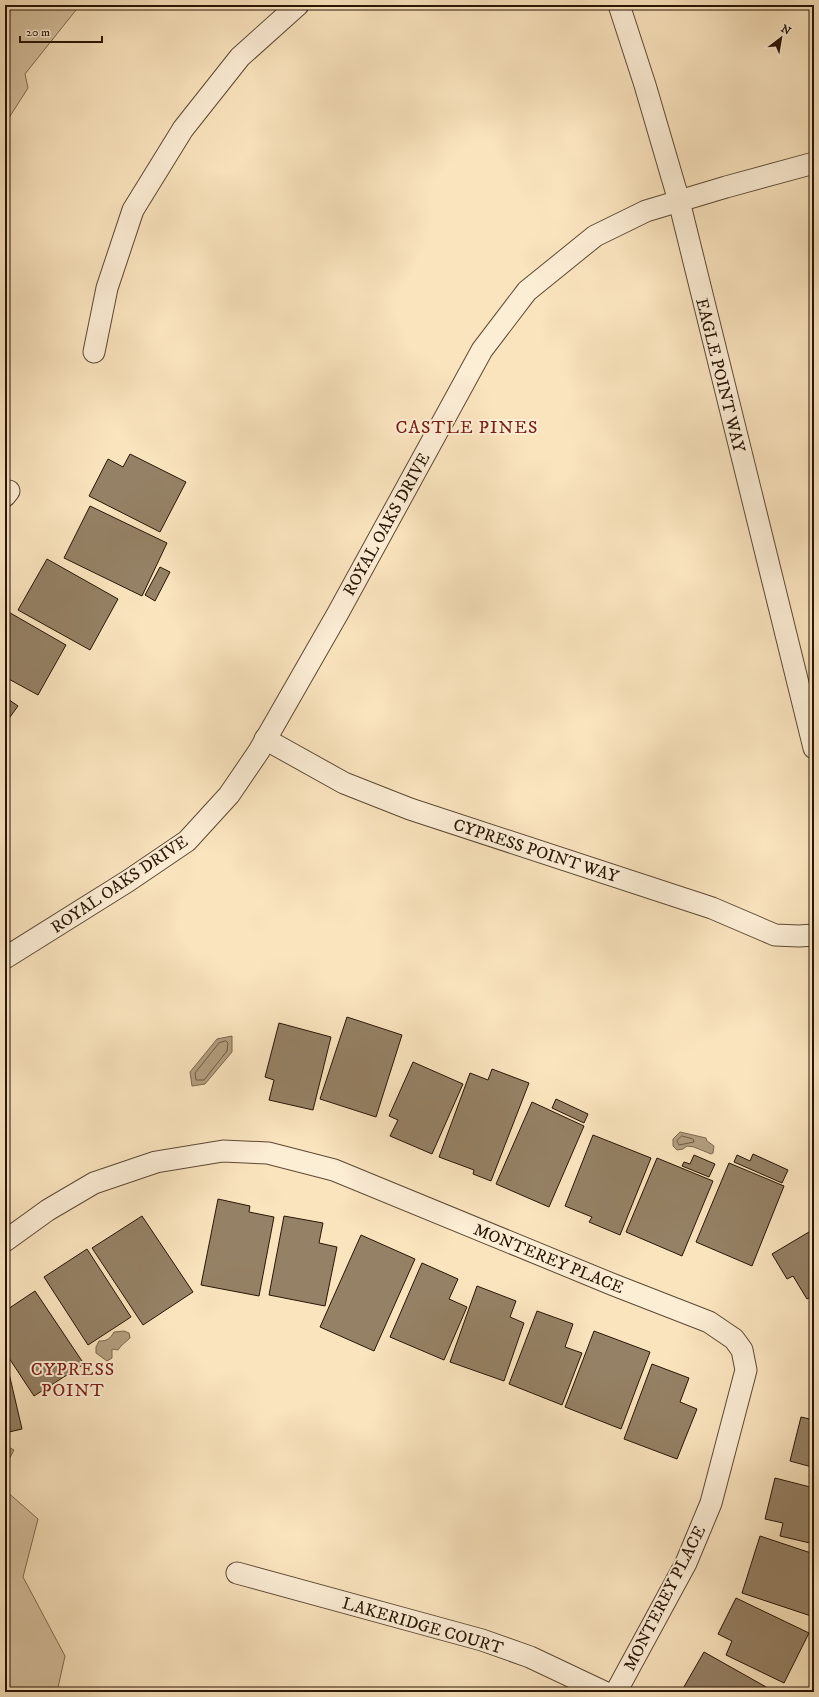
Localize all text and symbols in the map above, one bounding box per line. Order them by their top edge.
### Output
scale bar [20,18,102,44]
north arrow [761,18,801,58]
text: N [778,22,793,39]
text: 20 m [26,25,50,40]
street label: EAGLE POINT WAY [690,296,750,455]
district label: CASTLE PINES [396,417,538,439]
street label: ROYAL OAKS DRIVE [338,449,435,600]
street label: CYPRESS POINT WAY [450,814,621,888]
street label: ROYAL OAKS DRIVE [47,831,192,939]
street label: MONTEREY PLACE [470,1219,627,1299]
district label: CYPRESS POINT [31,1359,115,1402]
street label: MONTEREY PLACE [619,1522,711,1675]
street label: LAKERIDGE COURT [340,1592,506,1660]

